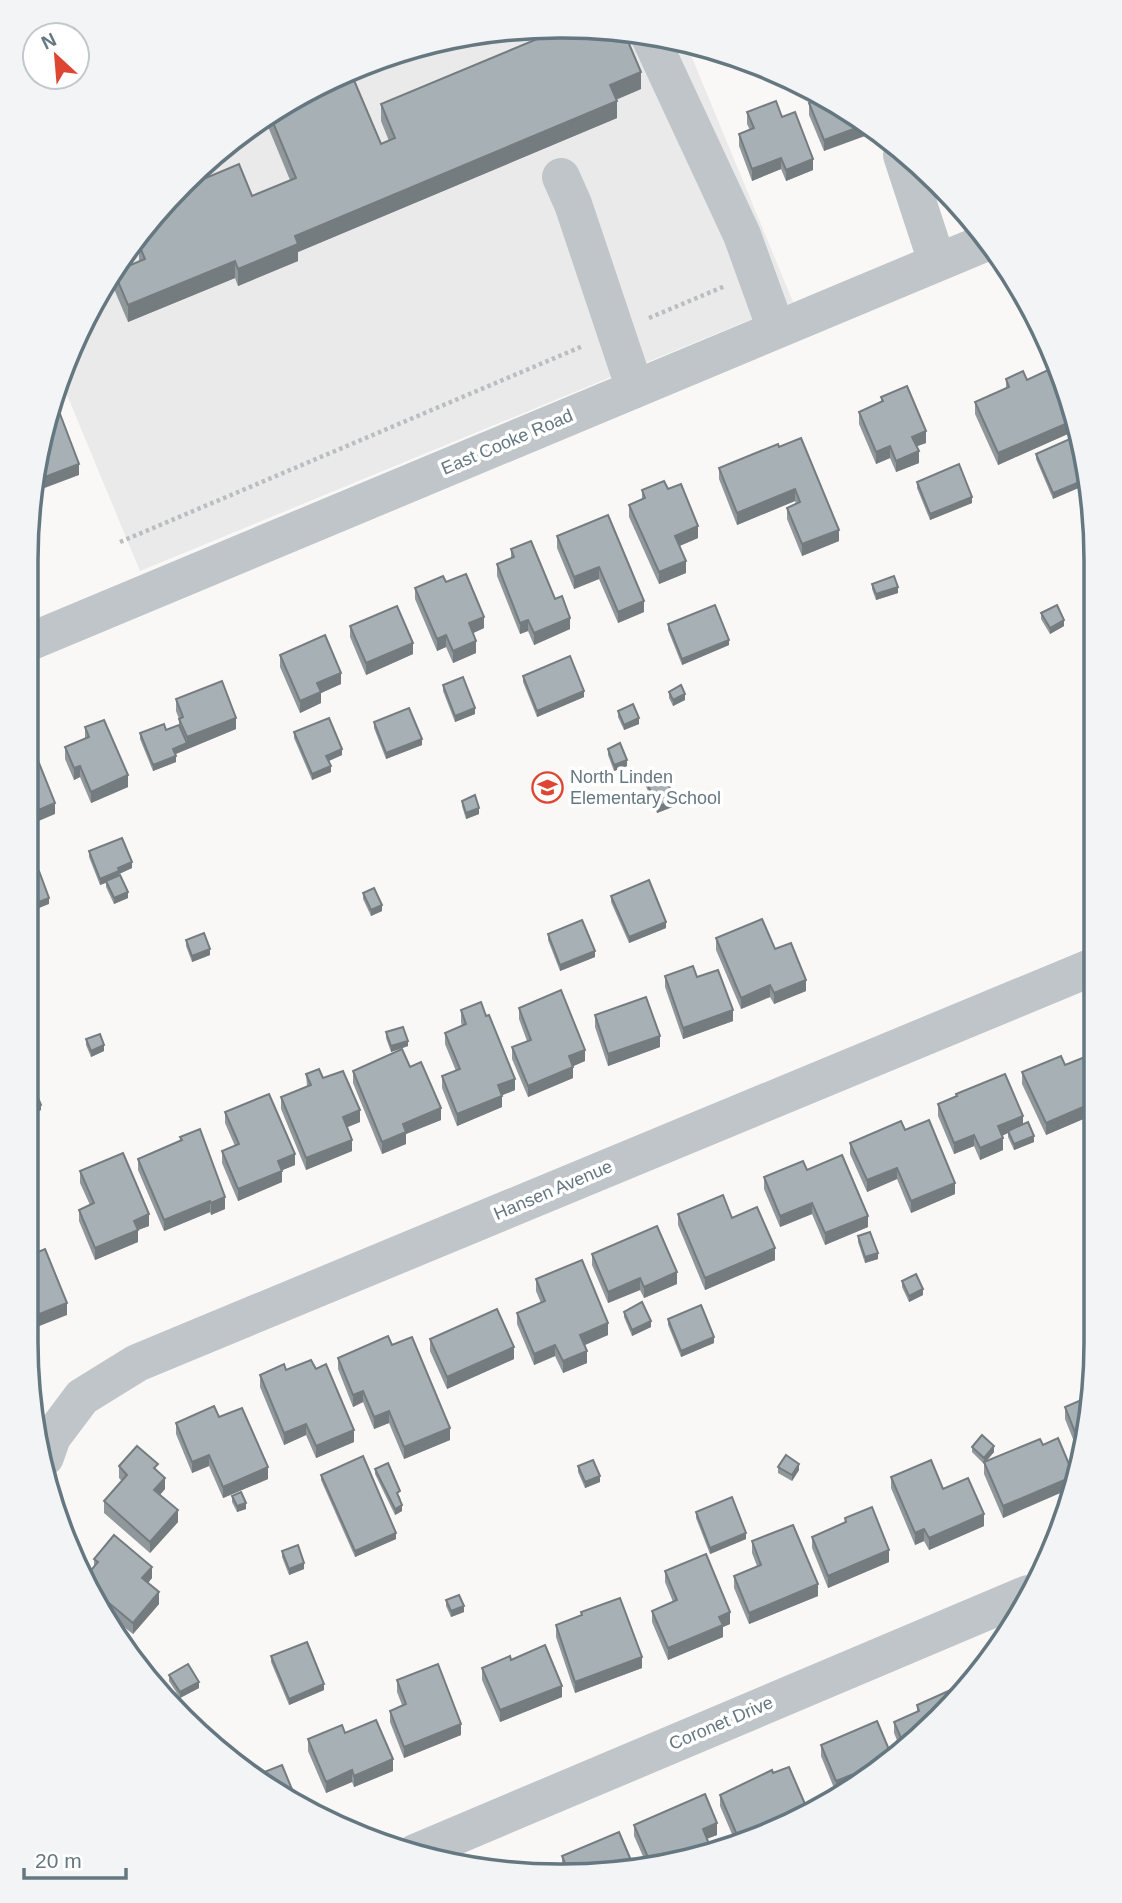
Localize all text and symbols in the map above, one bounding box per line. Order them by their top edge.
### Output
north arrow [21,21,91,91]
text: N [38,29,60,54]
street label: East Cooke Road [438,405,576,479]
place label: North Linden Elementary School [570,767,721,808]
school or university icon: North Linden Elementary School [530,770,564,804]
street label: Hansen Avenue [491,1156,615,1224]
street label: Coronet Drive [666,1692,776,1754]
scale bar [24,1836,126,1880]
text: 20 m [35,1849,82,1872]

